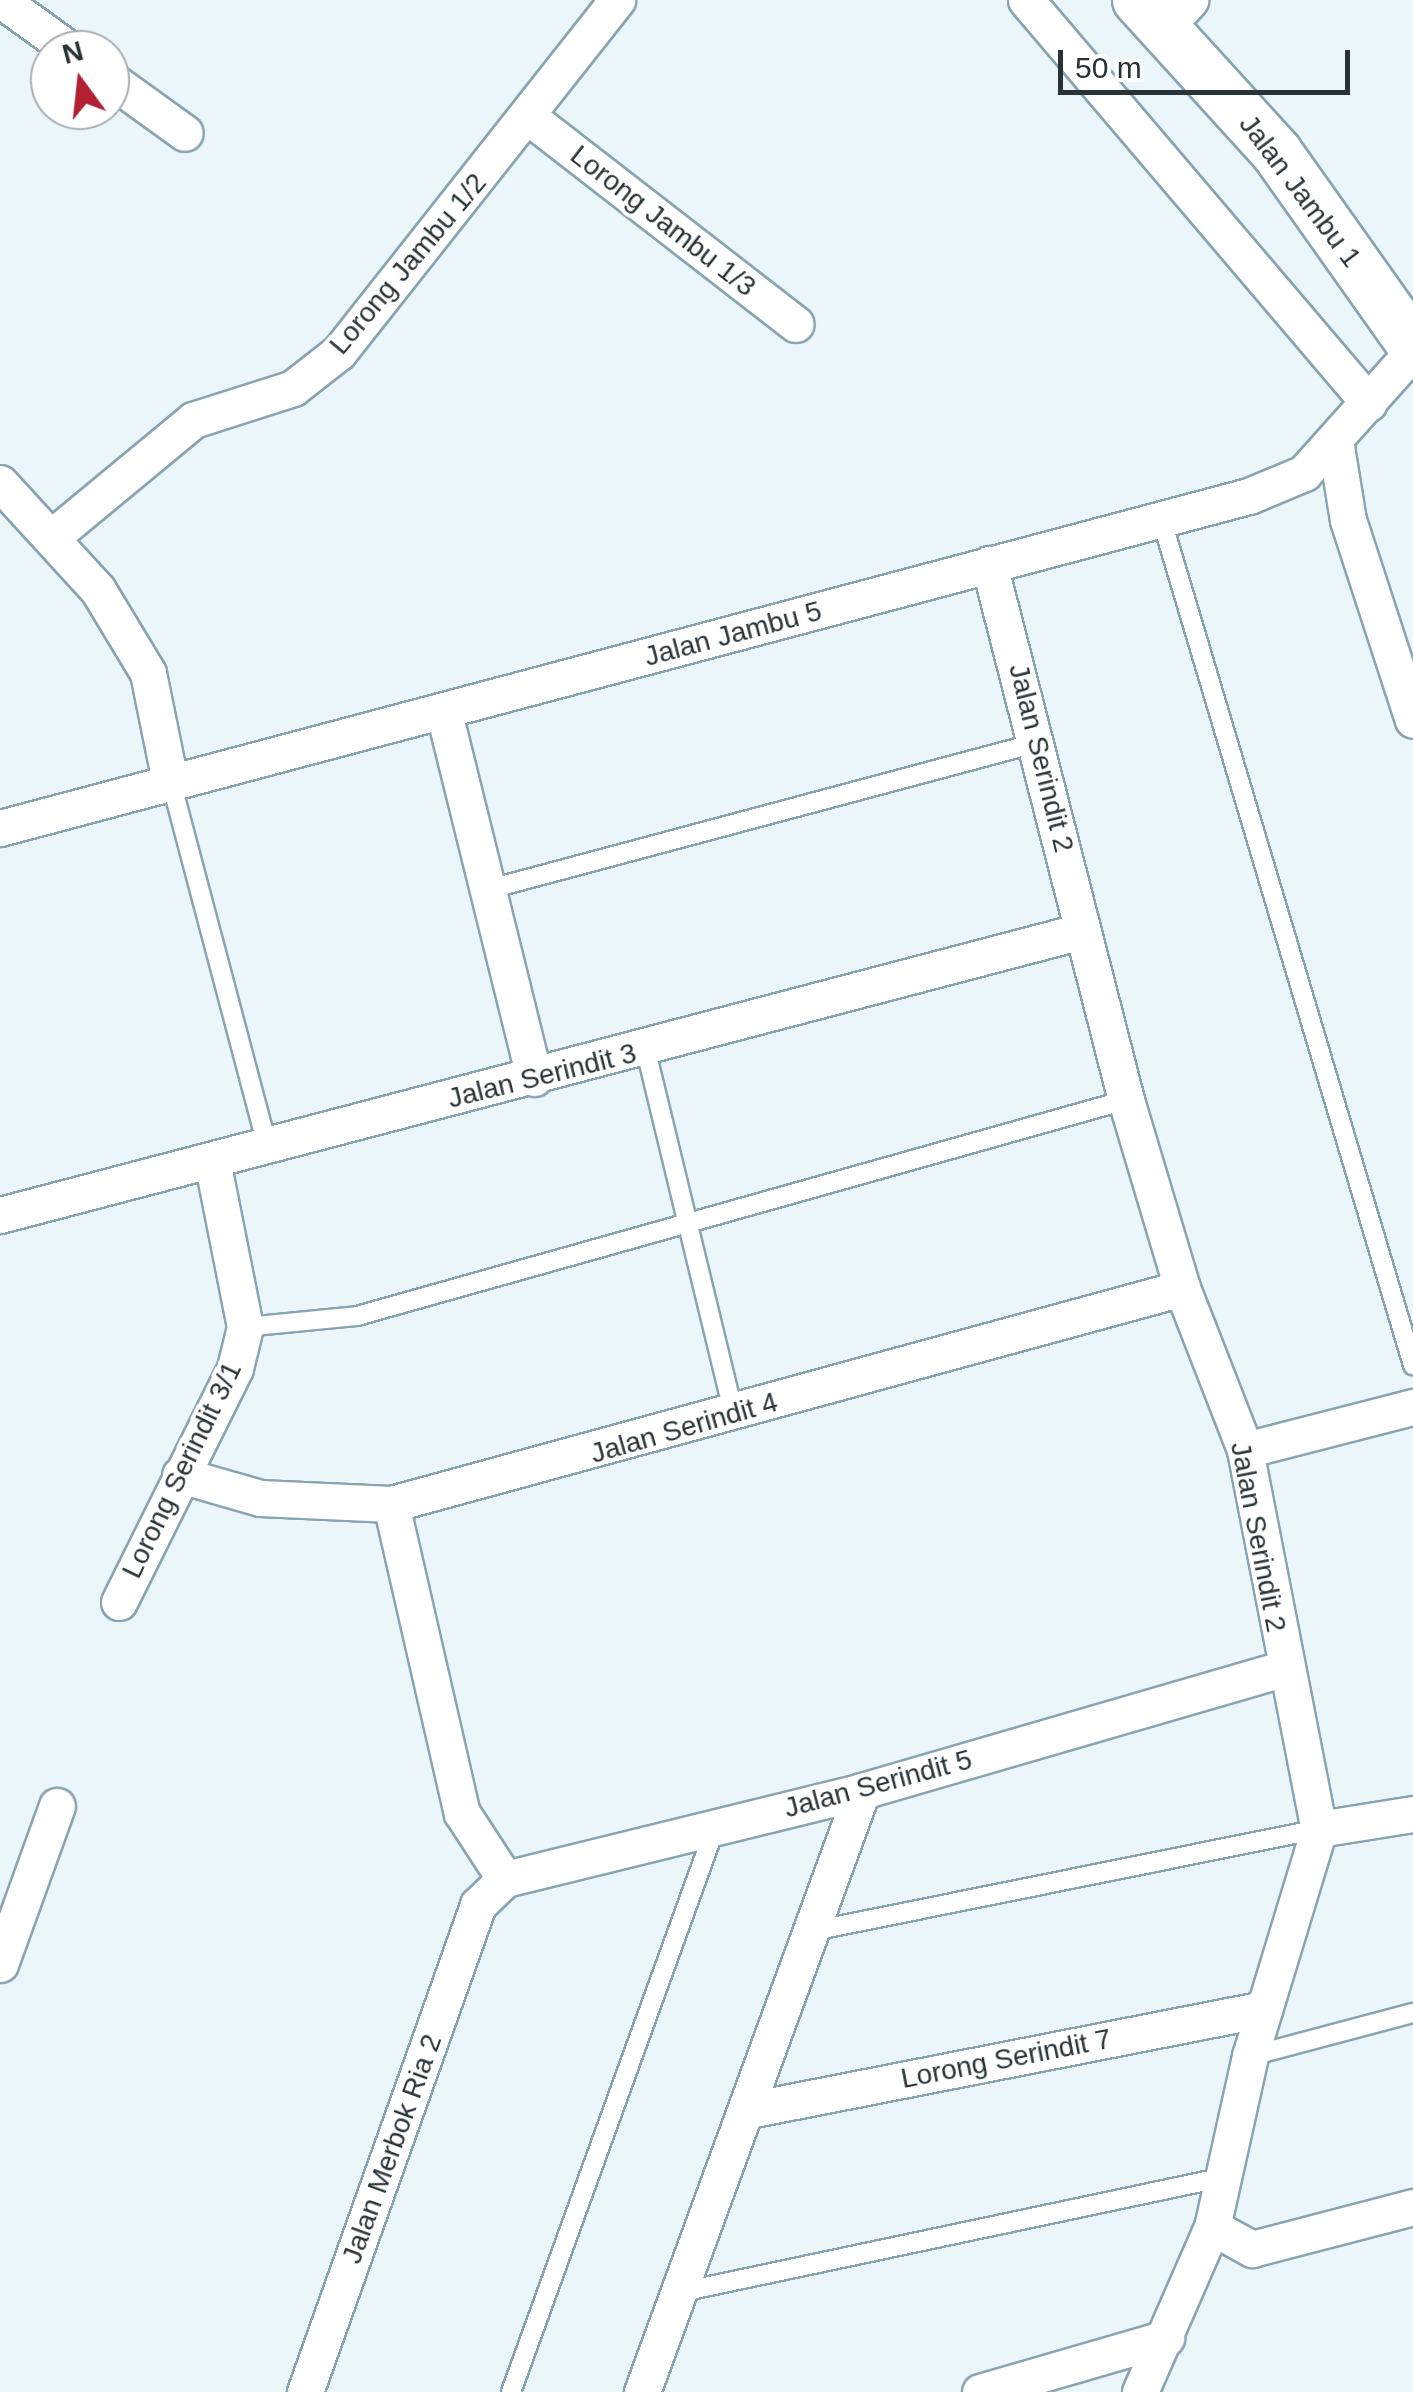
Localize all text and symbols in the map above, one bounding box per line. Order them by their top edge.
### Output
north arrow [30,30,130,130]
scale bar [1063,30,1356,92]
text: N [59,35,86,70]
text: 50 m [1075,51,1142,84]
street label: Jalan Jambu 1 [1232,108,1368,274]
street label: Lorong Jambu 1/3 [564,138,762,304]
street label: Lorong Jambu 1/2 [323,167,493,361]
street label: Jalan Jambu 5 [641,594,825,674]
street label: Jalan Serindit 2 [1001,660,1081,856]
street label: Jalan Serindit 3 [444,1036,640,1116]
street label: Lorong Serindit 3/1 [115,1356,249,1584]
street label: Jalan Serindit 4 [587,1385,781,1471]
street label: Jalan Serindit 2 [1223,1439,1293,1635]
street label: Jalan Serindit 5 [780,1743,976,1825]
street label: Lorong Serindit 7 [898,2022,1114,2096]
street label: Jalan Merbok Ria 2 [335,2030,449,2268]

